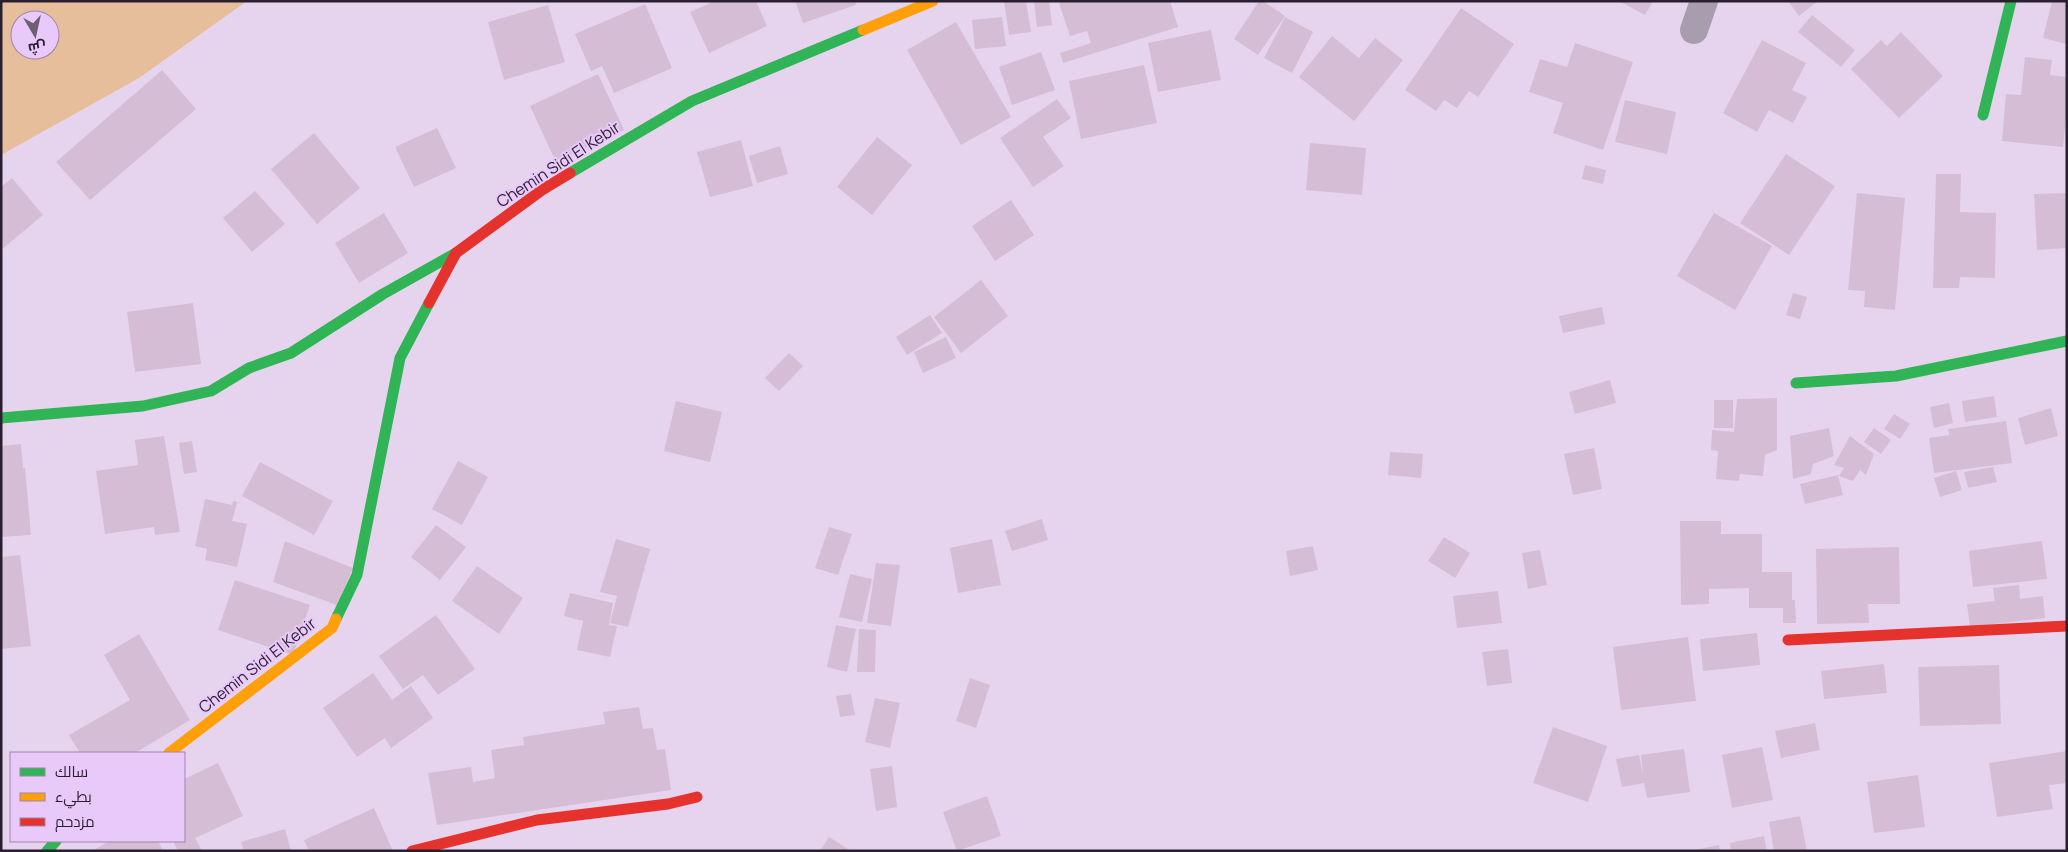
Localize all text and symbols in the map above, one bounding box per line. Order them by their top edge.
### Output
north arrow [10,10,60,60]
text: ش [27,38,47,59]
street label: Chemin Sidi El Kebir [492,116,624,212]
street label: Chemin Sidi El Kebir [194,612,320,718]
legend [10,752,185,842]
text: سالك [55,761,88,782]
text: بطيء [55,786,92,809]
text: مزدحم [55,811,95,832]

